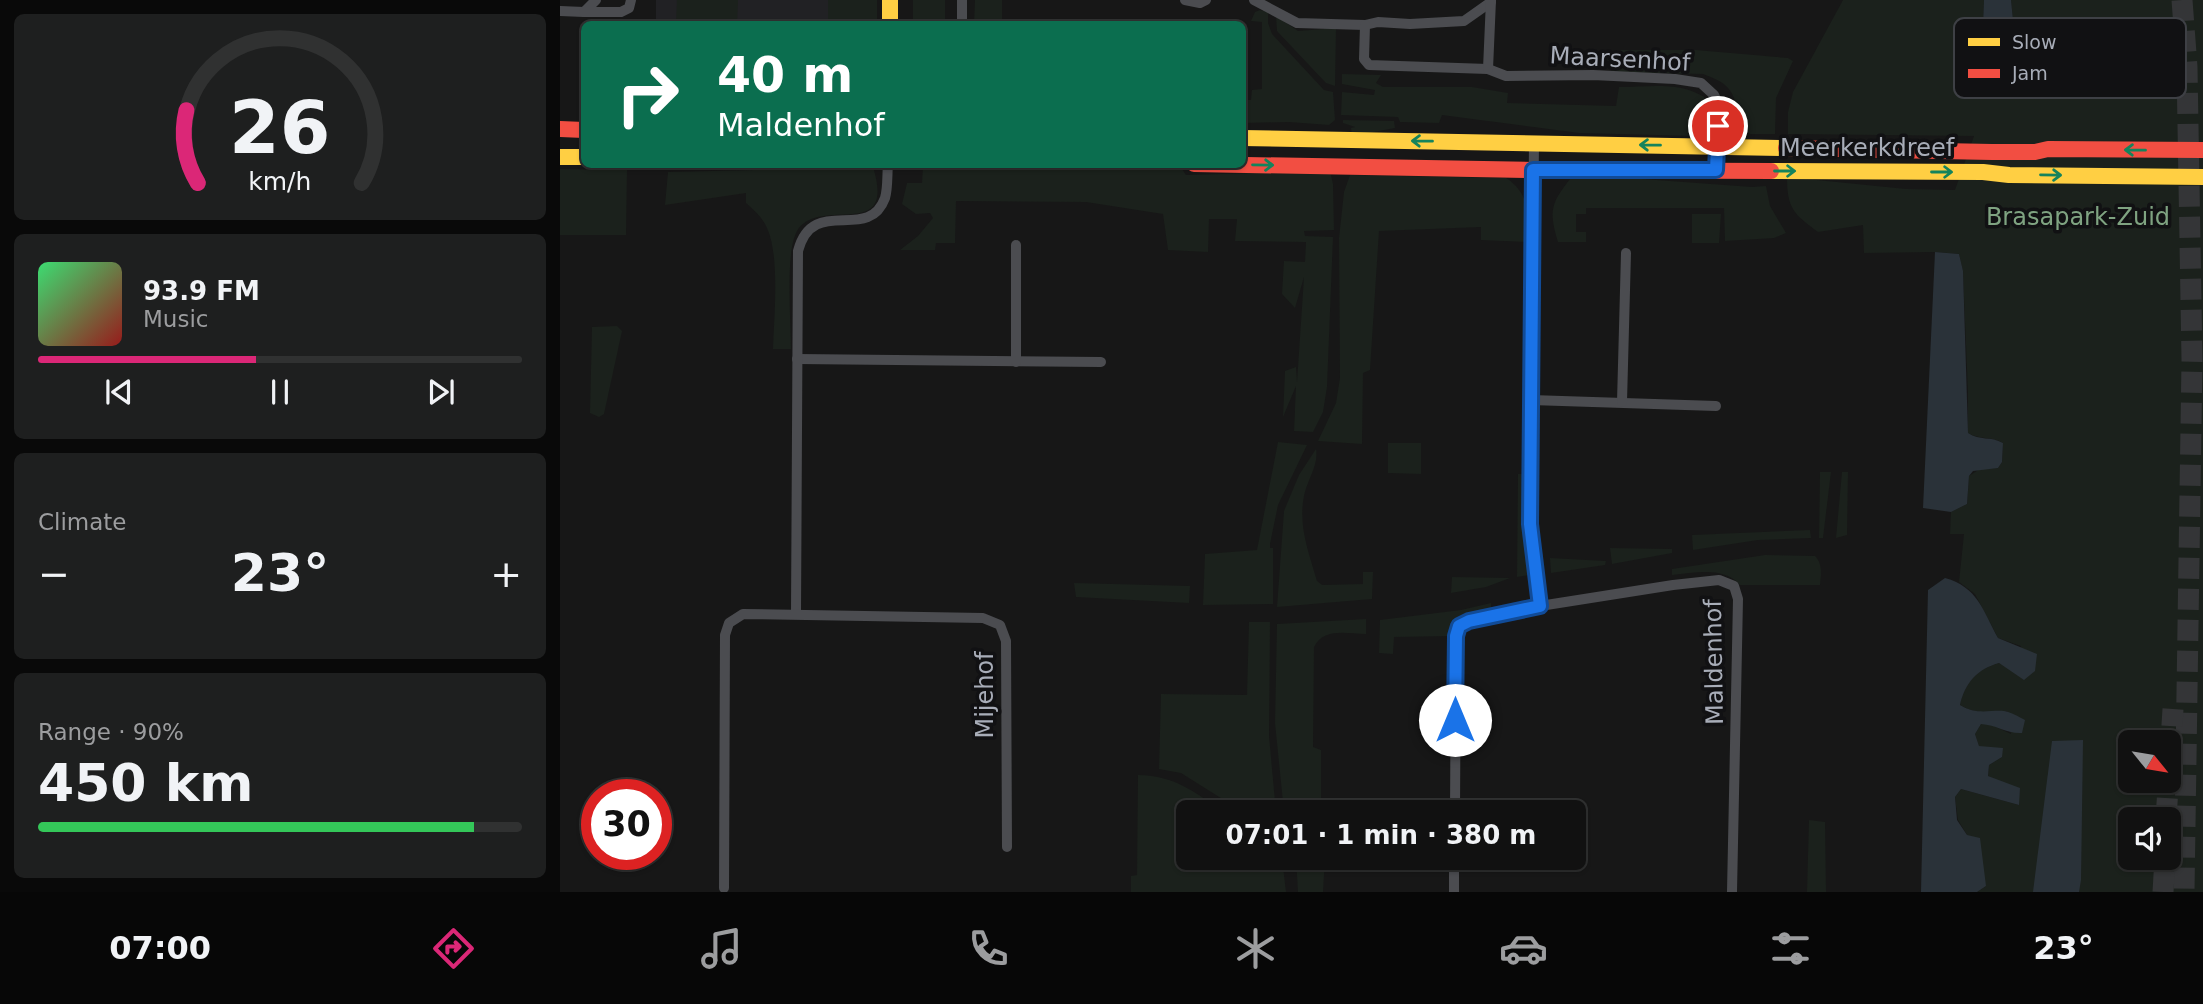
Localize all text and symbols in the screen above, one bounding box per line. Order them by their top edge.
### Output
legend [1954,18,2186,98]
text: Slow [2012,31,2057,53]
street label: Maarsenhof [1549,41,1692,77]
text: 40 m [717,47,853,104]
icon: right [602,49,693,140]
text: Jam [2011,62,2048,84]
text: 26 [229,85,331,170]
pin [1688,96,1748,156]
text: Maldenhof [717,106,885,144]
icon: arrive [1699,107,1737,145]
one-way arrow [1411,134,1434,148]
street label: Meerkerkdreef [1780,134,1955,162]
one-way arrow [1638,138,1661,152]
one-way arrow [2124,143,2147,157]
one-way arrow [1251,158,1274,172]
one-way arrow [1773,164,1796,177]
one-way arrow [1930,165,1953,179]
text: km/h [248,167,312,196]
one-way arrow [2039,168,2062,182]
park label: Brasapark-Zuid [1986,203,2170,231]
text: 93.9 FM [143,276,260,306]
text: Music [143,306,208,332]
icon: previous [100,373,138,411]
icon: pause [261,373,299,411]
icon: next [422,373,460,411]
text: Climate [38,509,127,535]
text: 23° [231,543,329,603]
text: − [38,552,70,596]
text: + [490,552,522,596]
street label: Maldenhof [1699,598,1729,725]
street label: Mijehof [971,651,999,739]
position arrow [1418,683,1492,757]
text: Range · 90% [38,719,184,745]
north arrow [2118,730,2180,793]
map controls [2118,730,2181,870]
text: 450 km [38,753,253,813]
speed limit sign: 30 [581,779,672,870]
button: sound [2118,807,2181,870]
text: 07:01 · 1 min · 380 m [1226,820,1536,850]
icon: directions [429,924,478,973]
icon: music [697,924,746,973]
icon: phone [964,924,1013,973]
icon: climate [1231,924,1280,973]
icon: car [1499,924,1548,973]
icon: filters [1766,924,1815,973]
text: 07:00 [109,929,211,967]
text: 23° [2033,929,2094,967]

